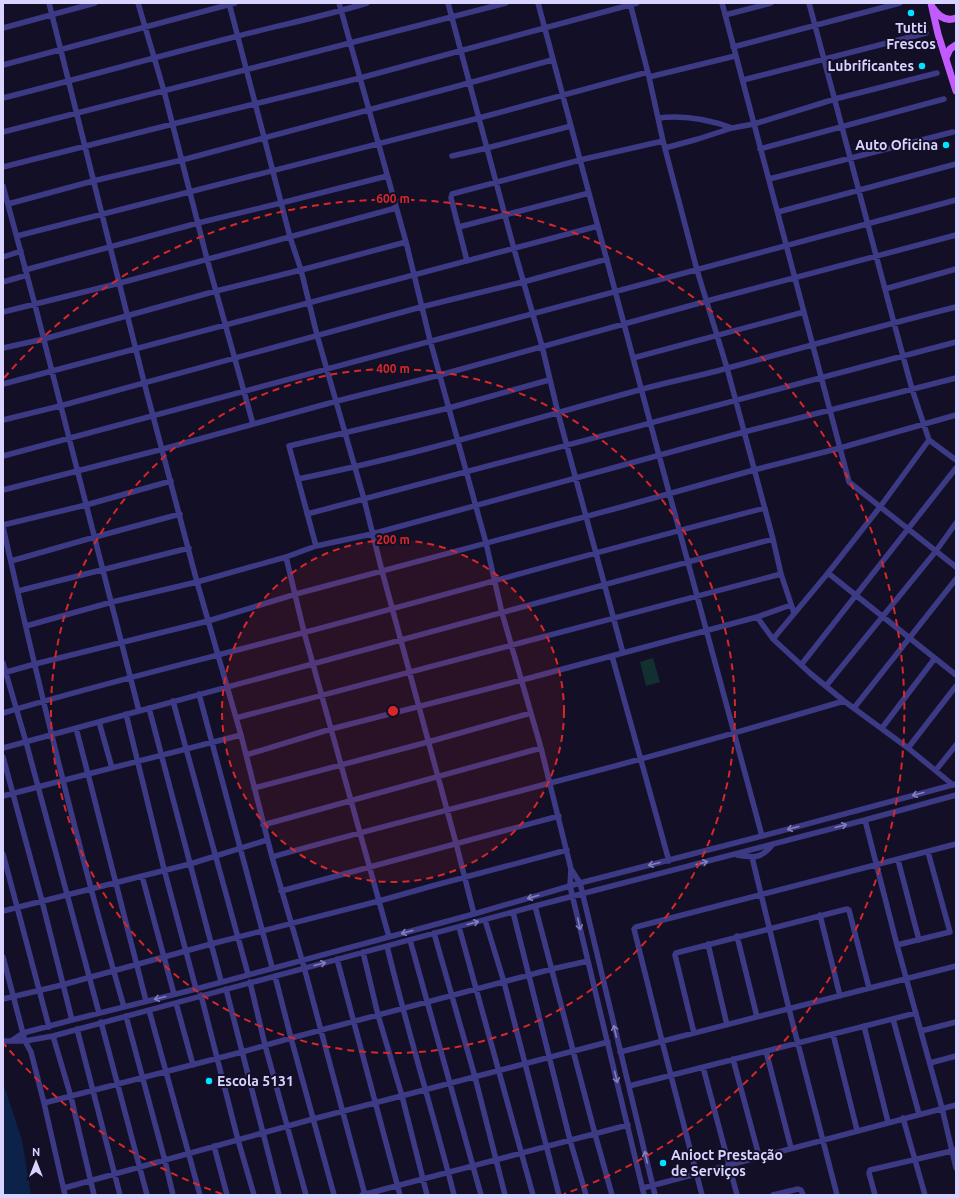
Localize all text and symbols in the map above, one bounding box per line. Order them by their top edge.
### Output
marker: Tutti Frescos [906,8,916,18]
place label: Tutti Frescos [886,20,936,52]
place label: Lubrificantes [828,58,914,74]
marker: Lubrificantes [917,61,927,71]
place label: Auto Oficina [855,137,938,153]
marker: Auto Oficina [941,140,951,150]
text: 600 m [376,192,410,205]
text: 400 m [376,362,410,375]
text: 200 m [376,533,410,546]
centre of rings [386,704,400,718]
one-way arrow [912,791,925,798]
one-way arrow [835,822,848,830]
one-way arrow [787,825,800,832]
one-way arrow [695,858,708,866]
one-way arrow [647,861,660,869]
one-way arrow [526,894,539,901]
one-way arrow [576,917,584,930]
one-way arrow [466,919,479,926]
one-way arrow [401,928,414,936]
one-way arrow [313,959,326,967]
one-way arrow [154,994,167,1002]
one-way arrow [611,1024,619,1037]
one-way arrow [613,1071,620,1084]
place label: Escola 5131 [217,1073,294,1089]
marker: Escola 5131 [204,1076,214,1086]
north arrow [16,1142,56,1182]
text: N [32,1146,40,1158]
place label: Anioct Prestação de Serviços [671,1147,783,1180]
one-way arrow [641,1151,649,1164]
marker: Anioct Prestação de Serviços [658,1158,668,1168]

